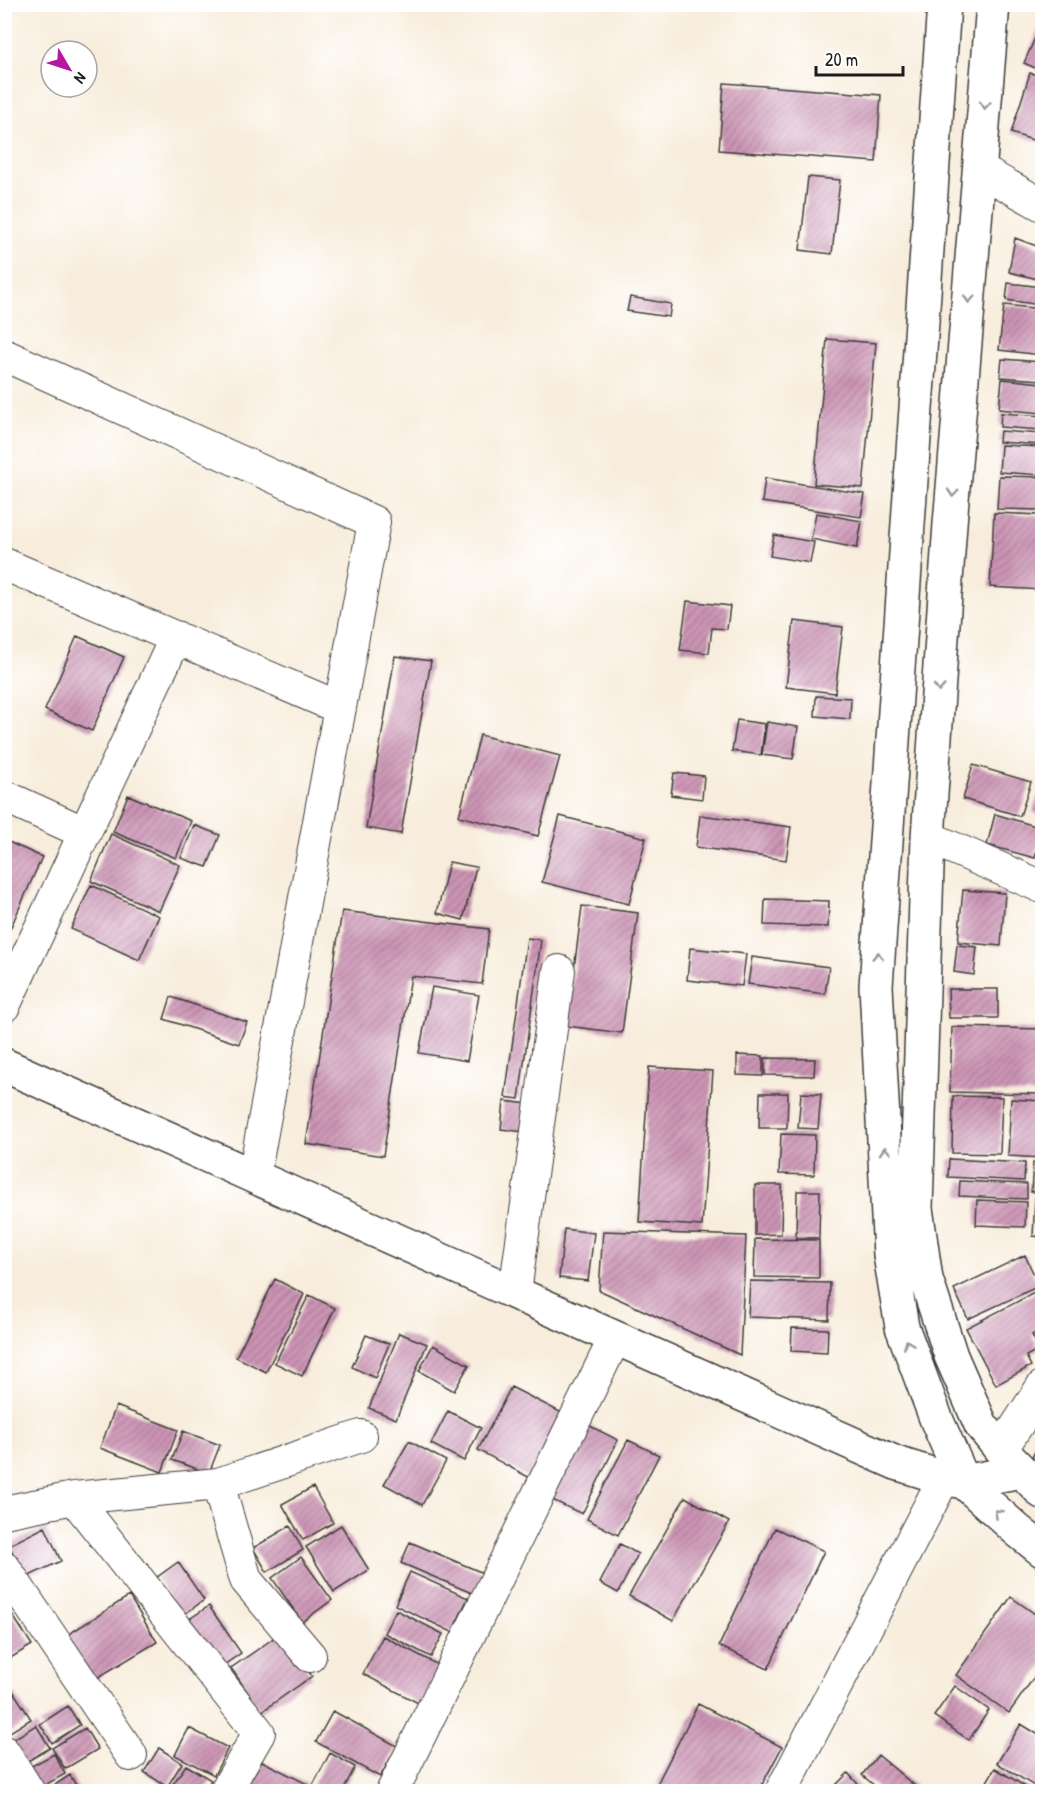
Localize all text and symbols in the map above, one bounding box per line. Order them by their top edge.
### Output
north arrow [39,39,99,99]
scale bar [816,39,903,77]
text: 20 m [825,47,858,72]
text: N [69,68,92,89]
one-way arrow [979,100,992,109]
one-way arrow [963,295,976,304]
one-way arrow [947,489,960,498]
one-way arrow [932,683,945,692]
one-way arrow [872,952,885,961]
one-way arrow [878,1146,891,1155]
one-way arrow [903,1339,915,1350]
one-way arrow [994,1509,1004,1520]

